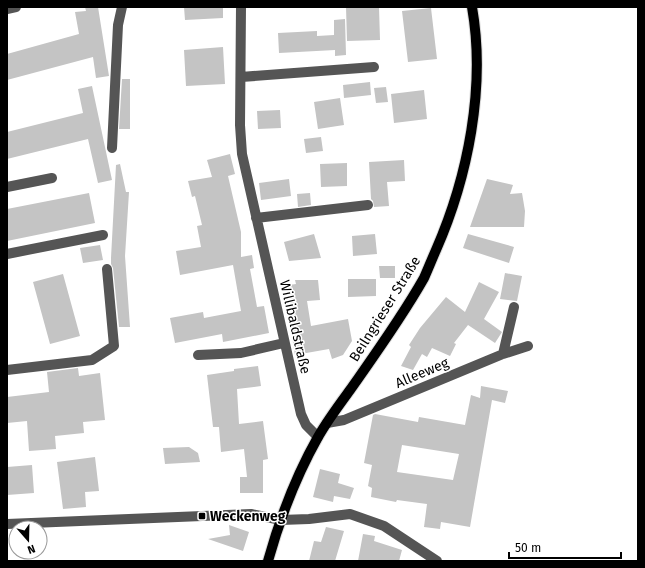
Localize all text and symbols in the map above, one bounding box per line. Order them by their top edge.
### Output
street label: Beilngrieser Straße [346,253,424,365]
street label: Willibaldstraße [276,278,314,376]
street label: Alleeweg [393,354,452,392]
place label: Weckenweg [210,508,286,525]
marker: Weckenweg [197,511,207,521]
north arrow [8,520,48,560]
scale bar [509,534,621,560]
text: 50 m [515,541,541,555]
text: N [26,542,37,556]

